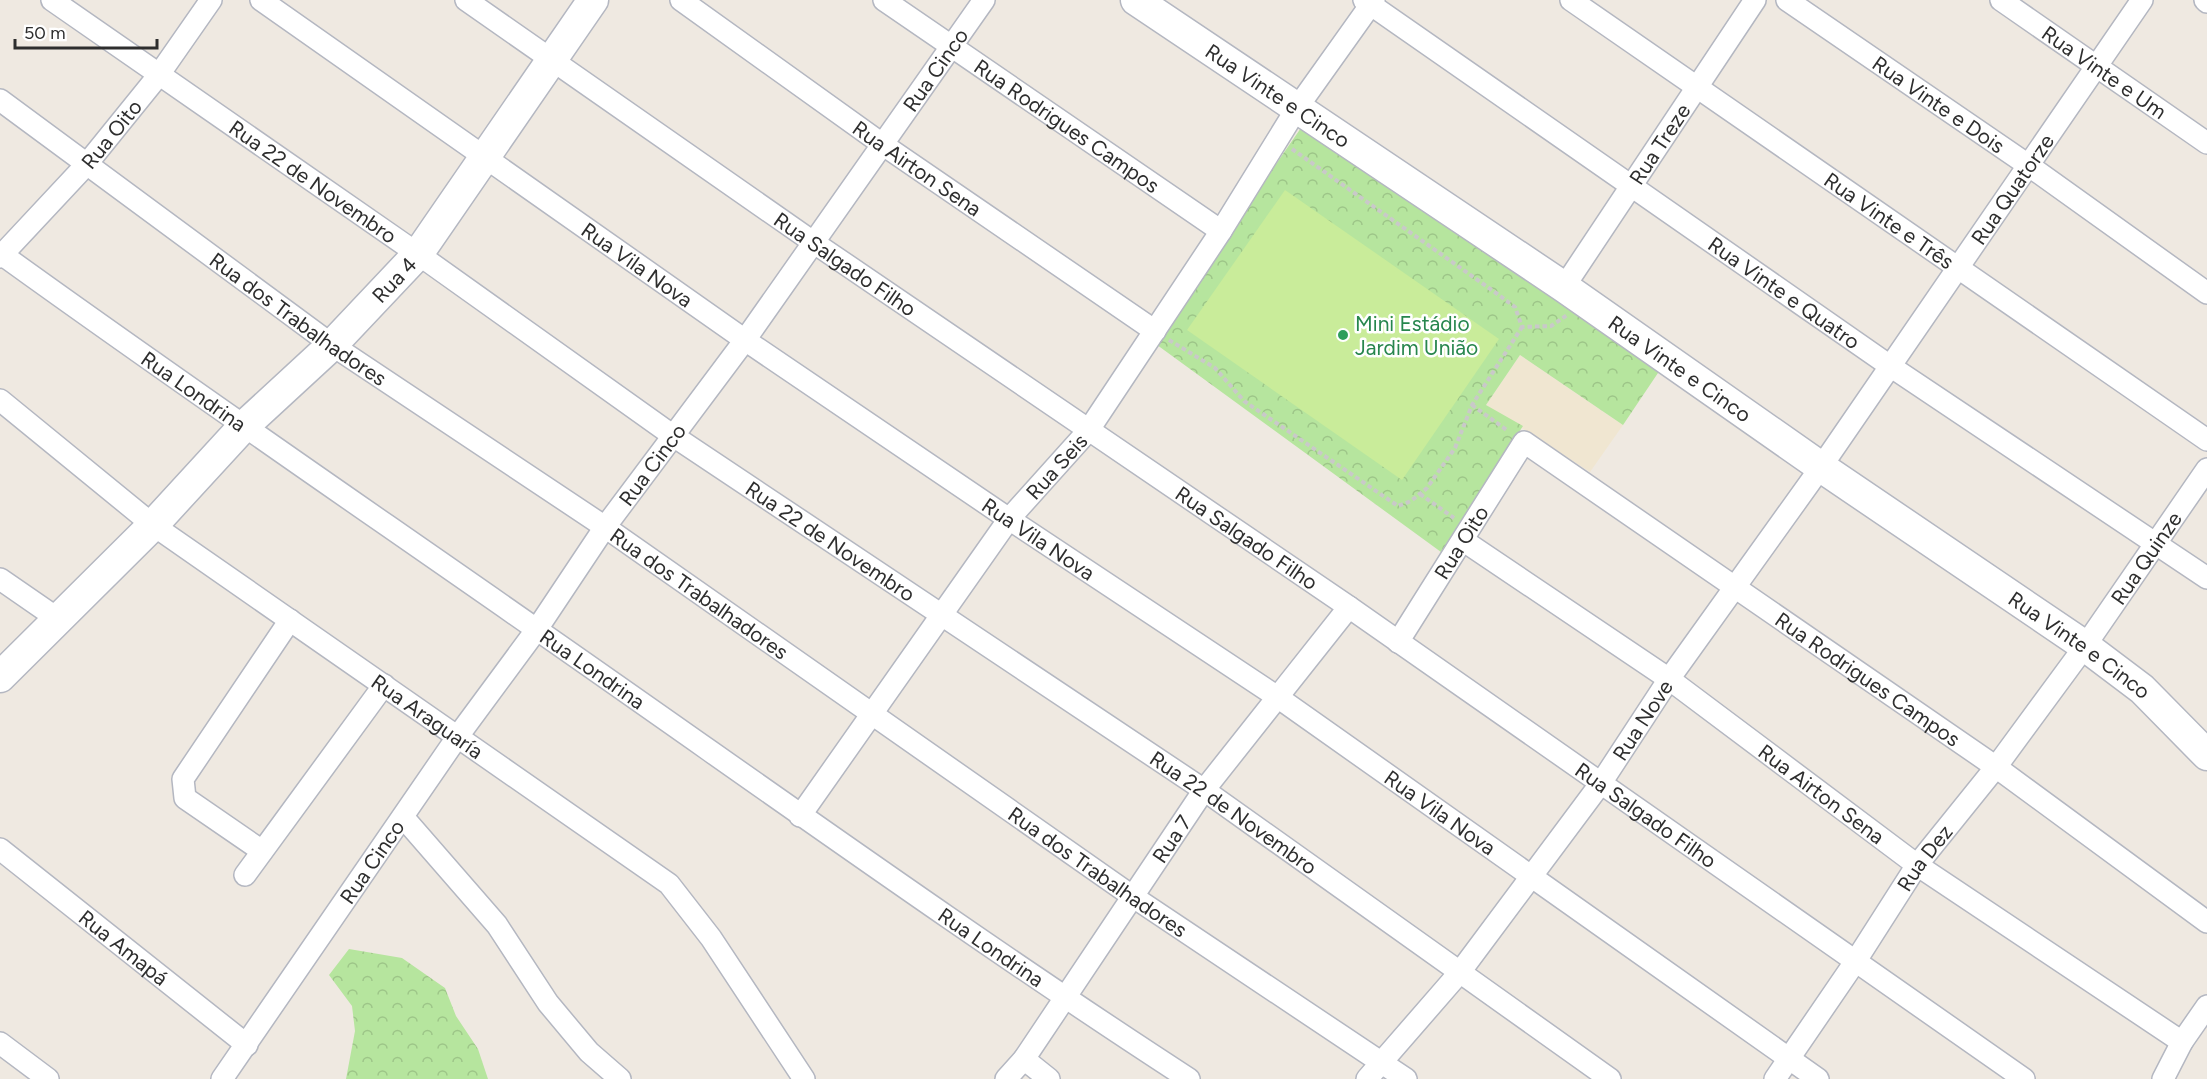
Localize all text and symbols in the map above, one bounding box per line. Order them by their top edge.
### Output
scale bar [15,12,158,50]
street label: Rua Vinte e Um [2037,20,2172,124]
text: 50 m [24,22,66,44]
street label: Rua Cinco [897,23,973,116]
street label: Rua Vinte e Cinco [1201,38,1355,153]
street label: Rua Vinte e Dois [1868,50,2010,158]
street label: Rua Rodrigues Campos [970,53,1165,198]
street label: Rua Oito [76,94,147,174]
street label: Rua Treze [1623,99,1695,189]
street label: Rua 22 de Novembro [225,115,402,248]
street label: Rua Airton Sena [848,115,987,221]
street label: Rua Quatorze [1965,129,2059,249]
street label: Rua Vinte e Três [1820,167,1959,274]
street label: Rua Salgado Filho [769,206,921,321]
street label: Rua Vila Nova [577,217,698,312]
street label: Rua Vinte e Quatro [1704,231,1865,354]
street label: Rua dos Trabalhadores [205,247,392,390]
street label: Rua 4 [366,251,422,308]
street label: Rua Vinte e Cinco [1604,310,1756,427]
place label: Mini Estádio Jardim União [1355,311,1478,360]
marker: Mini Estádio Jardim União [1336,328,1350,342]
street label: Rua Londrina [137,346,251,436]
street label: Rua Cinco [613,419,691,510]
street label: Rua Seis [1020,428,1092,504]
street label: Rua 22 de Novembro [741,475,920,606]
street label: Rua Salgado Filho [1171,480,1323,595]
street label: Rua Vila Nova [977,492,1100,585]
street label: Rua Oito [1428,501,1493,584]
street label: Rua Quinze [2105,507,2186,609]
street label: Rua dos Trabalhadores [606,522,793,664]
street label: Rua Vinte e Cinco [2004,586,2156,703]
street label: Rua Rodrigues Campos [1771,606,1965,751]
street label: Rua Londrina [535,623,650,714]
street label: Rua Araguaría [367,669,488,763]
street label: Rua Nove [1607,675,1678,765]
street label: Rua Airton Sena [1754,738,1890,849]
street label: Rua 22 de Novembro [1145,745,1322,879]
street label: Rua Salgado Filho [1571,757,1721,873]
street label: Rua Vila Nova [1380,764,1501,860]
street label: Rua dos Trabalhadores [1004,801,1192,942]
street label: Rua 7 [1147,810,1196,867]
street label: Rua Cinco [334,815,409,908]
street label: Rua Dez [1891,819,1957,896]
street label: Rua Londrina [934,902,1049,992]
street label: Rua Amapá [74,904,173,990]

